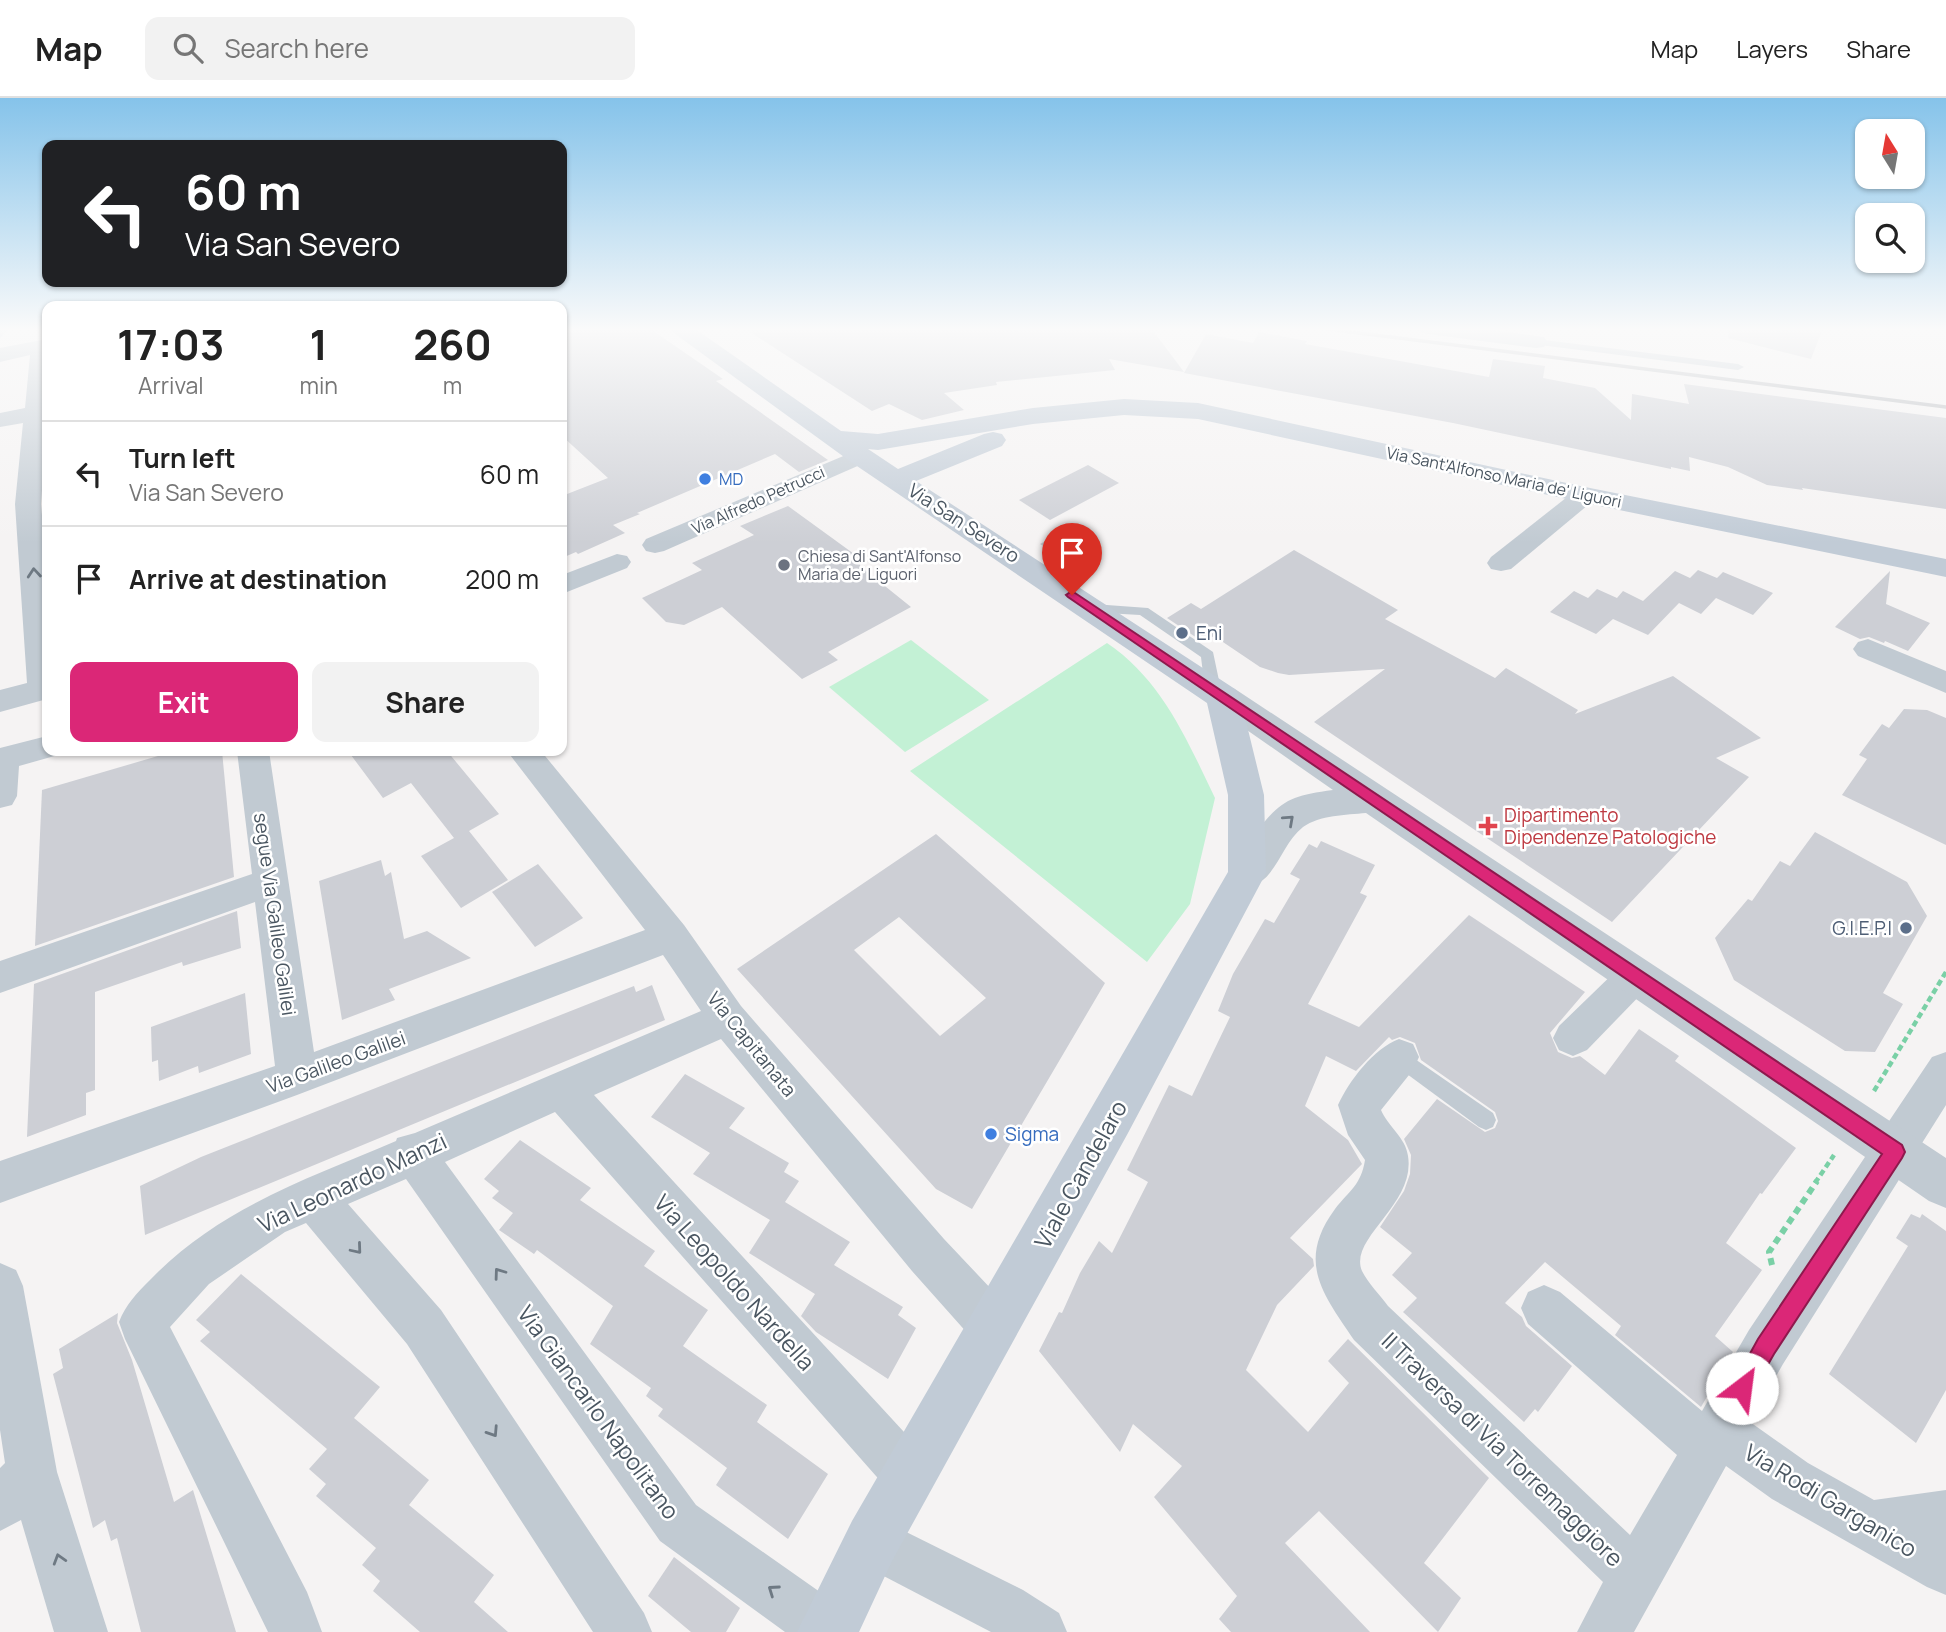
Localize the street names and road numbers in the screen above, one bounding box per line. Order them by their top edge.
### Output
street label: Via Sant'Alfonso Maria de' Liguori [1384,441,1624,513]
street label: Via Alfredo Petrucci [688,461,828,539]
street label: Via San Severo [903,477,1025,569]
street label: segue Via Galileo Galilei [248,811,302,1017]
street label: Via Capitanata [702,986,802,1102]
street label: Via Galileo Galilei [263,1025,409,1099]
street label: Viale Candelaro [1026,1094,1134,1254]
street label: Via Leonardo Manzi [253,1124,451,1240]
street label: Via Leopoldo Nardella [647,1187,823,1377]
street label: Via Giancarlo Napolitano [511,1299,687,1525]
street label: II Traversa di Via Torremaggiore [1375,1325,1631,1573]
street label: Via Rodi Garganico [1739,1436,1923,1564]

